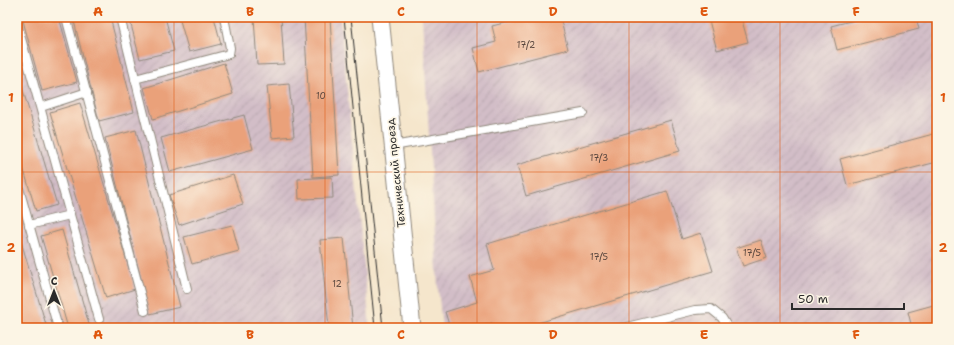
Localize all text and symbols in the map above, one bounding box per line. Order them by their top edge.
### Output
text: A [93,3,103,20]
text: B [246,3,254,20]
text: C [397,3,405,20]
text: D [548,3,558,20]
text: E [700,3,709,20]
text: F [852,3,860,20]
house number: 17/2 [517,39,535,51]
text: 1 [8,89,14,106]
text: 1 [940,89,946,106]
house number: 10 [316,90,326,102]
street label: Технический проезд [383,118,409,228]
house number: 17/3 [590,152,608,164]
text: 2 [6,239,16,256]
text: 2 [938,239,948,256]
house number: 17/5 [743,247,761,259]
house number: 17/5 [590,251,608,263]
north arrow [34,271,74,311]
text: С [51,274,58,289]
house number: 12 [332,278,342,290]
scale bar [792,285,904,311]
text: 50 m [798,291,828,307]
text: A [93,326,103,343]
text: B [246,326,254,343]
text: C [397,326,405,343]
text: D [548,326,558,343]
text: E [700,326,709,343]
text: F [852,326,860,343]

